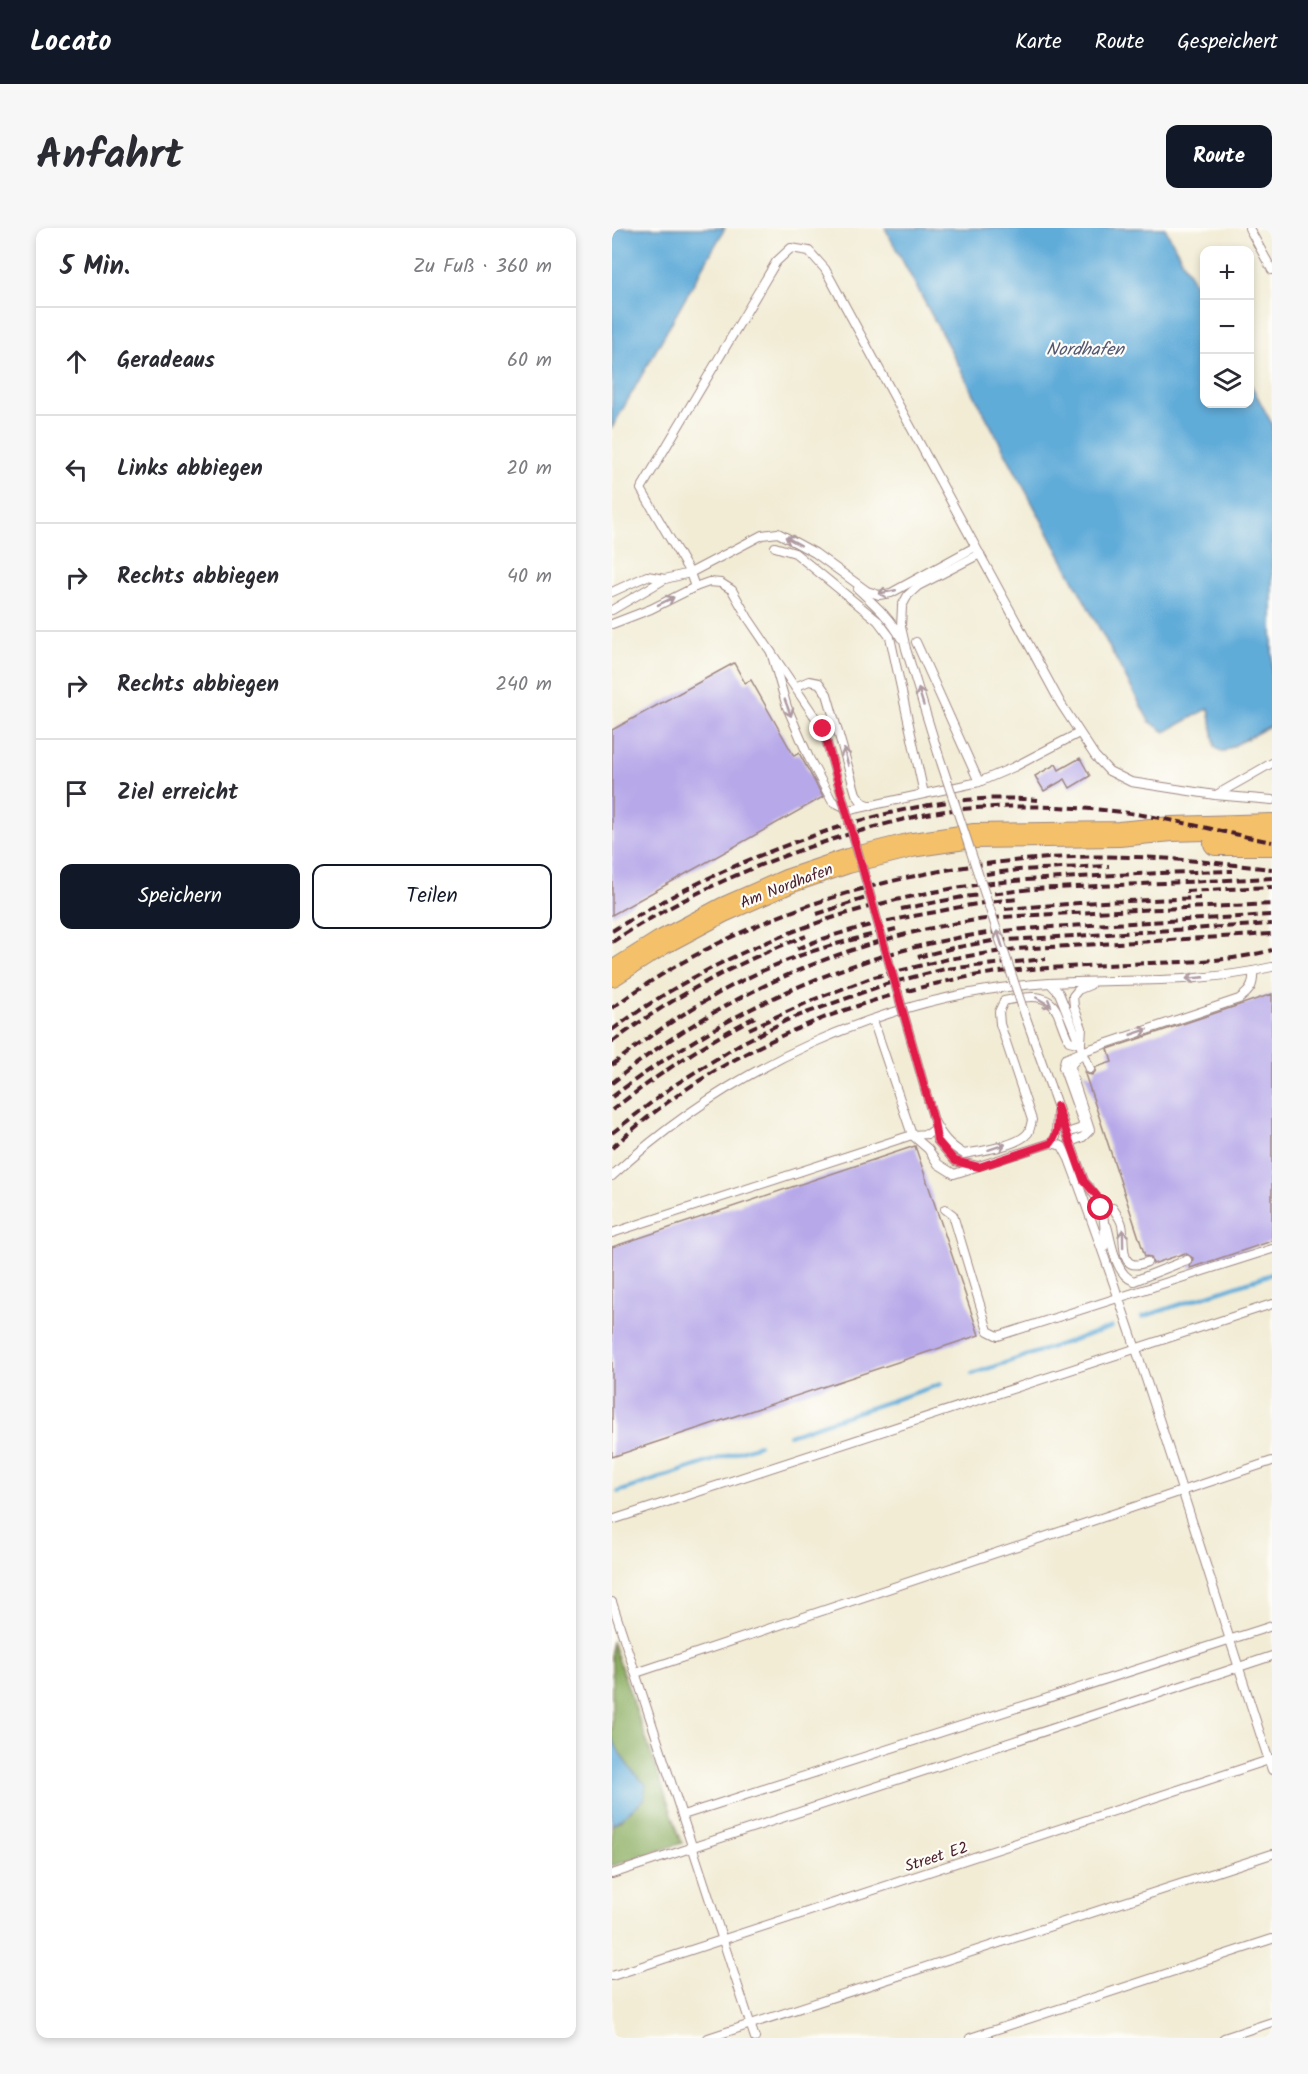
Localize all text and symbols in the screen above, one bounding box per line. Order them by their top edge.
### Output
text: Locato [30,20,111,65]
text: Karte [1015,26,1062,59]
text: Route [1095,26,1144,59]
text: Gespeichert [1177,26,1278,59]
text: Anfahrt [36,123,183,190]
button: Route [1166,125,1272,188]
text: 5 Min. [60,246,130,288]
map controls [1200,246,1254,408]
button: + [1200,246,1254,300]
text: Zu Fuß · 360 m [413,251,552,283]
button: − [1200,300,1254,354]
water label: Nordhafen [1046,336,1125,365]
text: Geradeaus [117,344,215,379]
icon: ahead [60,345,93,378]
text: 60 m [507,345,552,377]
button: layers [1200,354,1254,408]
text: Links abbiegen [117,452,263,487]
icon: left [60,453,93,486]
text: 20 m [506,453,552,485]
one-way arrow [785,535,802,547]
text: Rechts abbiegen [117,560,279,595]
icon: right [60,561,93,594]
text: 40 m [507,561,552,593]
one-way arrow [878,587,897,598]
one-way arrow [656,595,674,607]
text: Rechts abbiegen [117,668,279,703]
icon: right [60,669,93,702]
text: 240 m [495,669,552,701]
one-way arrow [915,688,926,707]
one-way arrow [784,698,795,717]
route end [809,715,835,741]
one-way arrow [840,748,851,767]
text: Ziel erreicht [117,776,238,811]
icon: arrive [60,777,93,810]
street label: Am Nordhafen [736,857,837,916]
button: Speichern [60,864,300,929]
button: Teilen [312,864,552,929]
one-way arrow [993,930,1004,949]
one-way arrow [1185,972,1205,983]
one-way arrow [1035,996,1052,1008]
one-way arrow [1129,1026,1148,1037]
one-way arrow [987,1141,1006,1152]
route start [1087,1194,1113,1220]
one-way arrow [1117,1229,1128,1249]
street label: Street E2 [901,1835,972,1879]

